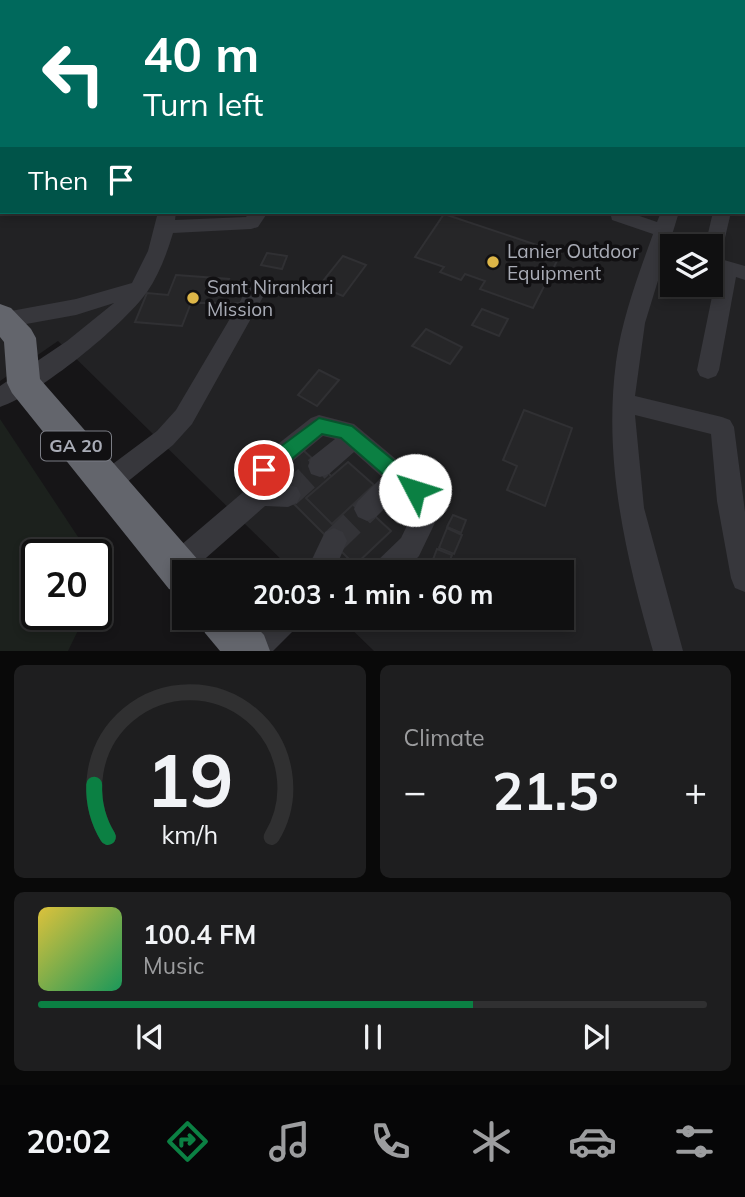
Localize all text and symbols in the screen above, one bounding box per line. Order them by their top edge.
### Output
text: 40 m [143,23,259,84]
icon: left [28,28,119,119]
text: Turn left [143,84,263,124]
icon: arrive [102,161,140,199]
text: Then [28,164,88,197]
map controls [660,234,723,297]
button: layers [660,234,723,297]
place label: Lanier Outdoor Equipment [507,239,639,285]
marker: Lanier Outdoor Equipment [485,254,501,270]
place label: Sant Nirankari Mission [207,275,334,321]
marker: Sant Nirankari Mission [185,290,201,306]
road number: GA 20 [41,432,111,461]
pin [234,440,294,500]
icon: arrive [245,451,283,489]
position arrow [378,453,452,527]
speed limit sign: 20 [21,539,112,630]
text: 20:03 · 1 min · 60 m [253,578,493,611]
text: Climate [404,723,485,752]
text: 19 [146,735,233,826]
text: 21.5° [492,758,618,823]
text: − [404,767,426,815]
text: + [684,767,707,815]
text: km/h [161,819,218,850]
text: 100.4 FM [143,918,256,951]
text: Music [143,951,204,980]
icon: previous [131,1018,169,1056]
icon: pause [354,1018,392,1056]
icon: next [577,1018,615,1056]
icon: directions [163,1117,212,1166]
icon: music [265,1117,314,1166]
icon: phone [366,1117,415,1166]
icon: climate [467,1117,516,1166]
icon: car [568,1117,617,1166]
icon: filters [670,1117,719,1166]
text: 20:02 [26,1121,111,1161]

